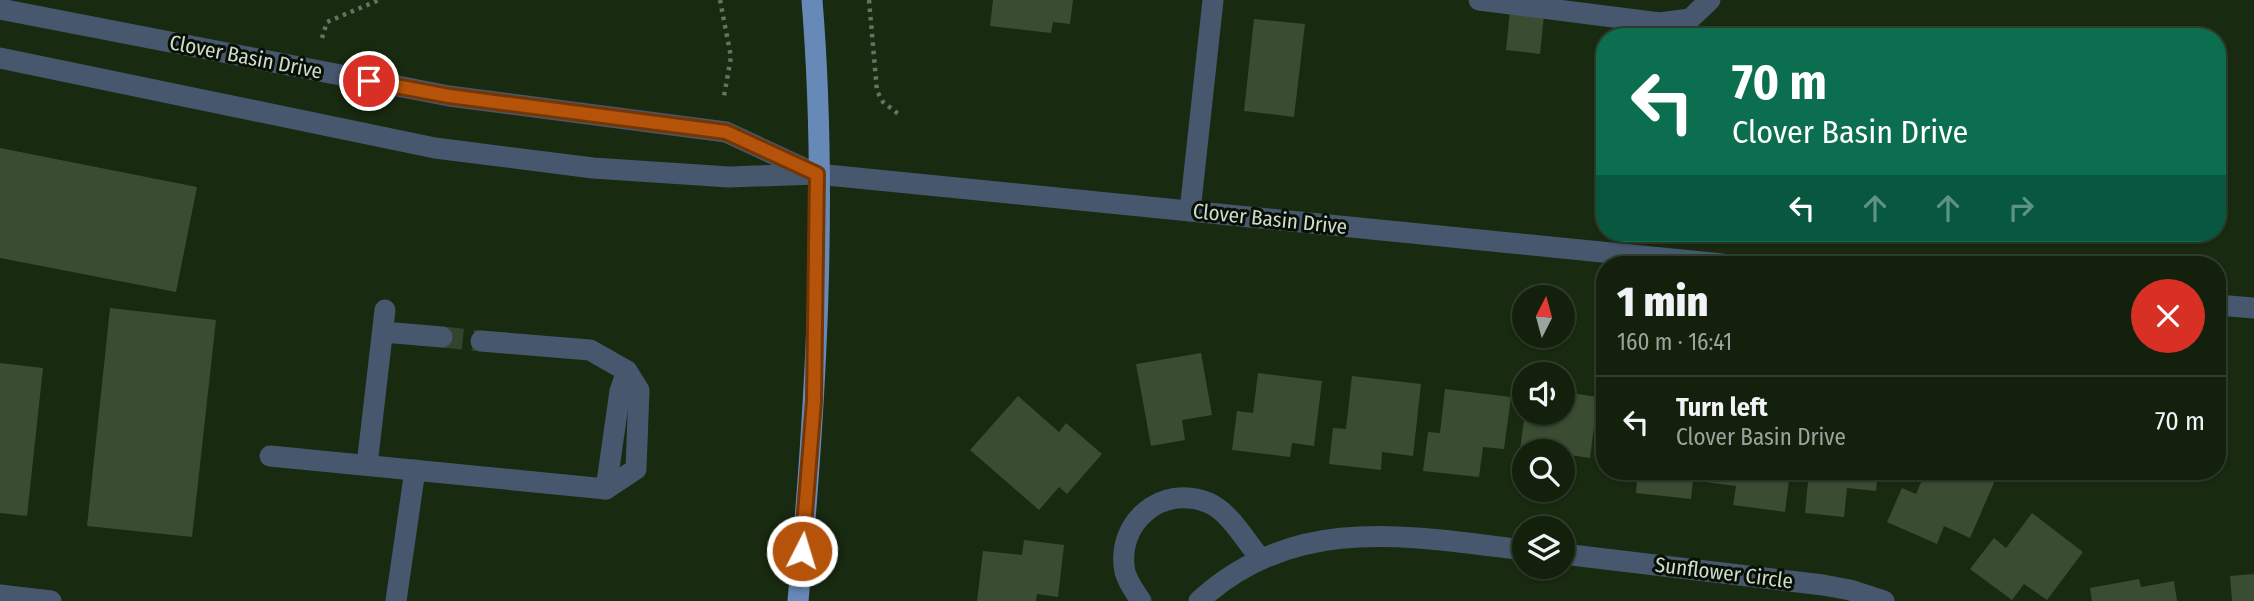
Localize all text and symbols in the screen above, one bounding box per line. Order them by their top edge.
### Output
street label: Clover Basin Drive [167,29,325,85]
pin [339,51,399,111]
text: 70 m [1732,53,1827,112]
icon: left [1617,56,1708,147]
icon: arrive [350,62,388,100]
text: Clover Basin Drive [1732,113,1968,151]
icon: left [1783,189,1821,227]
icon: ahead [1856,189,1894,227]
icon: ahead [1929,189,1967,227]
icon: right [2002,189,2040,227]
street label: Clover Basin Drive [1192,198,1348,240]
text: 1 min [1617,277,1708,327]
button: close [2131,279,2205,353]
north arrow [1512,285,1575,348]
map controls [1512,285,1575,579]
text: 160 m · 16:41 [1617,328,1732,356]
button: sound [1512,362,1575,425]
text: Turn left [1676,392,1768,423]
icon: left [1617,403,1655,441]
text: 70 m [2155,406,2205,437]
text: Clover Basin Drive [1676,423,1846,451]
button: search [1512,439,1575,502]
position arrow [765,514,839,588]
button: layers [1512,516,1575,579]
street label: Sunflower Circle [1654,552,1794,594]

